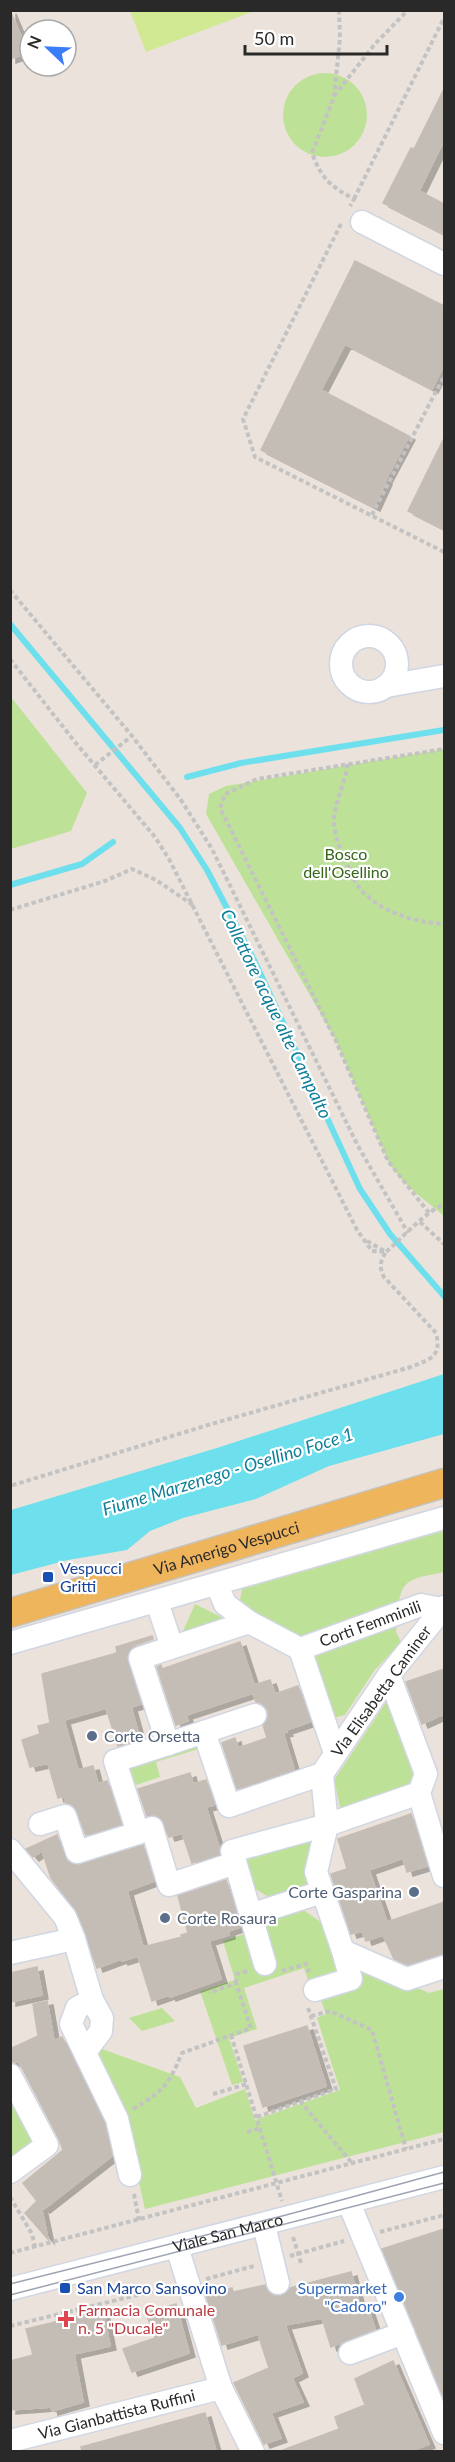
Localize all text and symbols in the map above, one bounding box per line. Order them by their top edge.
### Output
north arrow [18,18,78,78]
scale bar [245,18,388,56]
text: 50 m [254,27,294,49]
text: N [23,33,45,51]
park label: Bosco dell'Osellino [303,844,389,881]
water label: Collettore acque alte Campalto [217,905,337,1122]
water label: Fiume Marzenego - Osellino Foce 1 [100,1422,356,1520]
street label: Via Amerigo Vespucci [151,1517,301,1578]
place label: Vespucci Gritti [60,1558,122,1595]
marker: Vespucci Gritti [41,1570,55,1584]
street label: Corti Femminili [317,1596,423,1650]
street label: Via Elisabetta Caminer [327,1621,435,1760]
place label: Corte Orsetta [104,1726,200,1745]
marker: Corte Orsetta [85,1729,99,1743]
place label: Corte Gasparina [288,1882,402,1901]
marker: Corte Gasparina [407,1885,421,1899]
place label: Corte Rosaura [177,1908,277,1927]
marker: Corte Rosaura [158,1911,172,1925]
street label: Viale San Marco [171,2209,285,2256]
place label: San Marco Sansovino [77,2278,227,2297]
place label: Supermarket "Cadoro" [298,2278,387,2315]
marker: San Marco Sansovino [58,2281,72,2295]
marker: Supermarket "Cadoro" [392,2290,406,2304]
place label: Farmacia Comunale n. 5 "Ducale" [78,2300,215,2337]
marker: Farmacia Comunale n. 5 "Ducale" [59,2312,73,2326]
street label: Via Gianbattista Ruffini [36,2385,197,2443]

